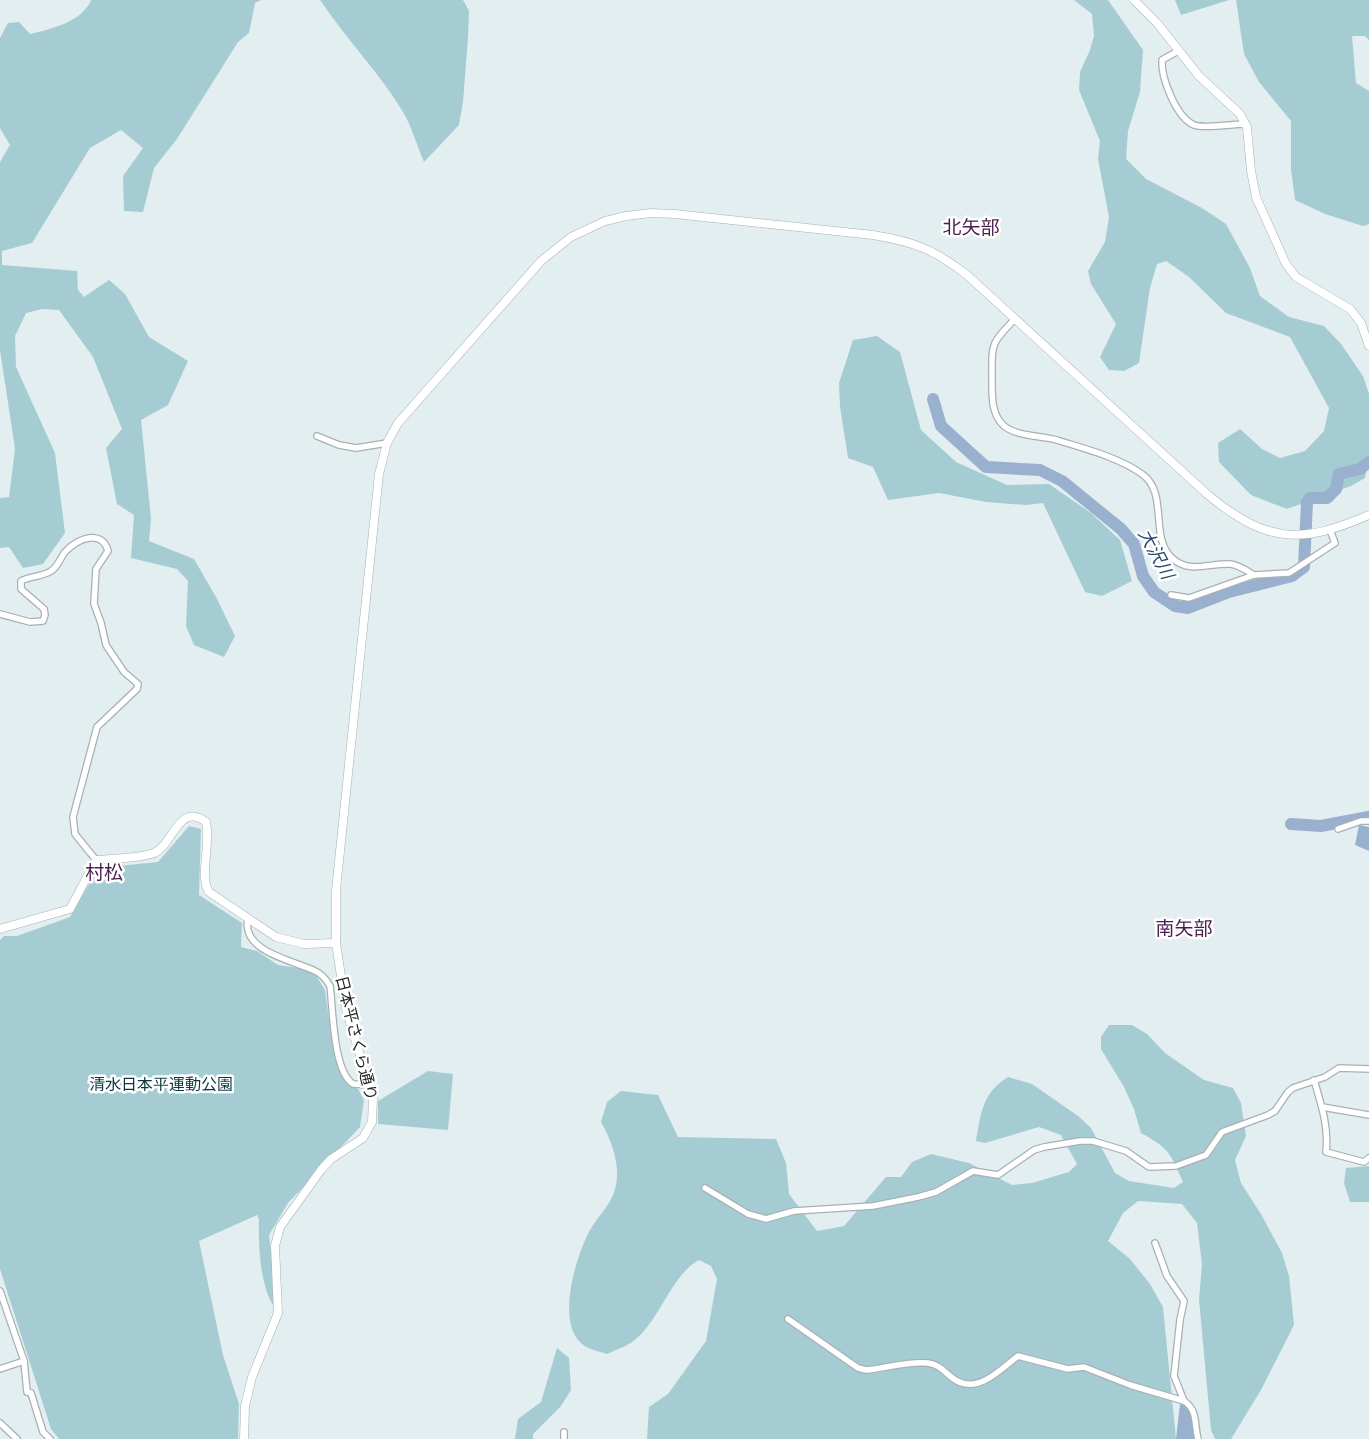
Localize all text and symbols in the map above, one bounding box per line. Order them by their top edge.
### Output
district label: 北矢部 [942,215,1000,238]
water label: 大沢川 [1134,525,1180,584]
district label: 村松 [85,860,123,883]
district label: 南矢部 [1155,916,1213,939]
street label: 日本平さくら通り [333,973,382,1102]
park label: 清水日本平運動公園 [89,1074,233,1093]

